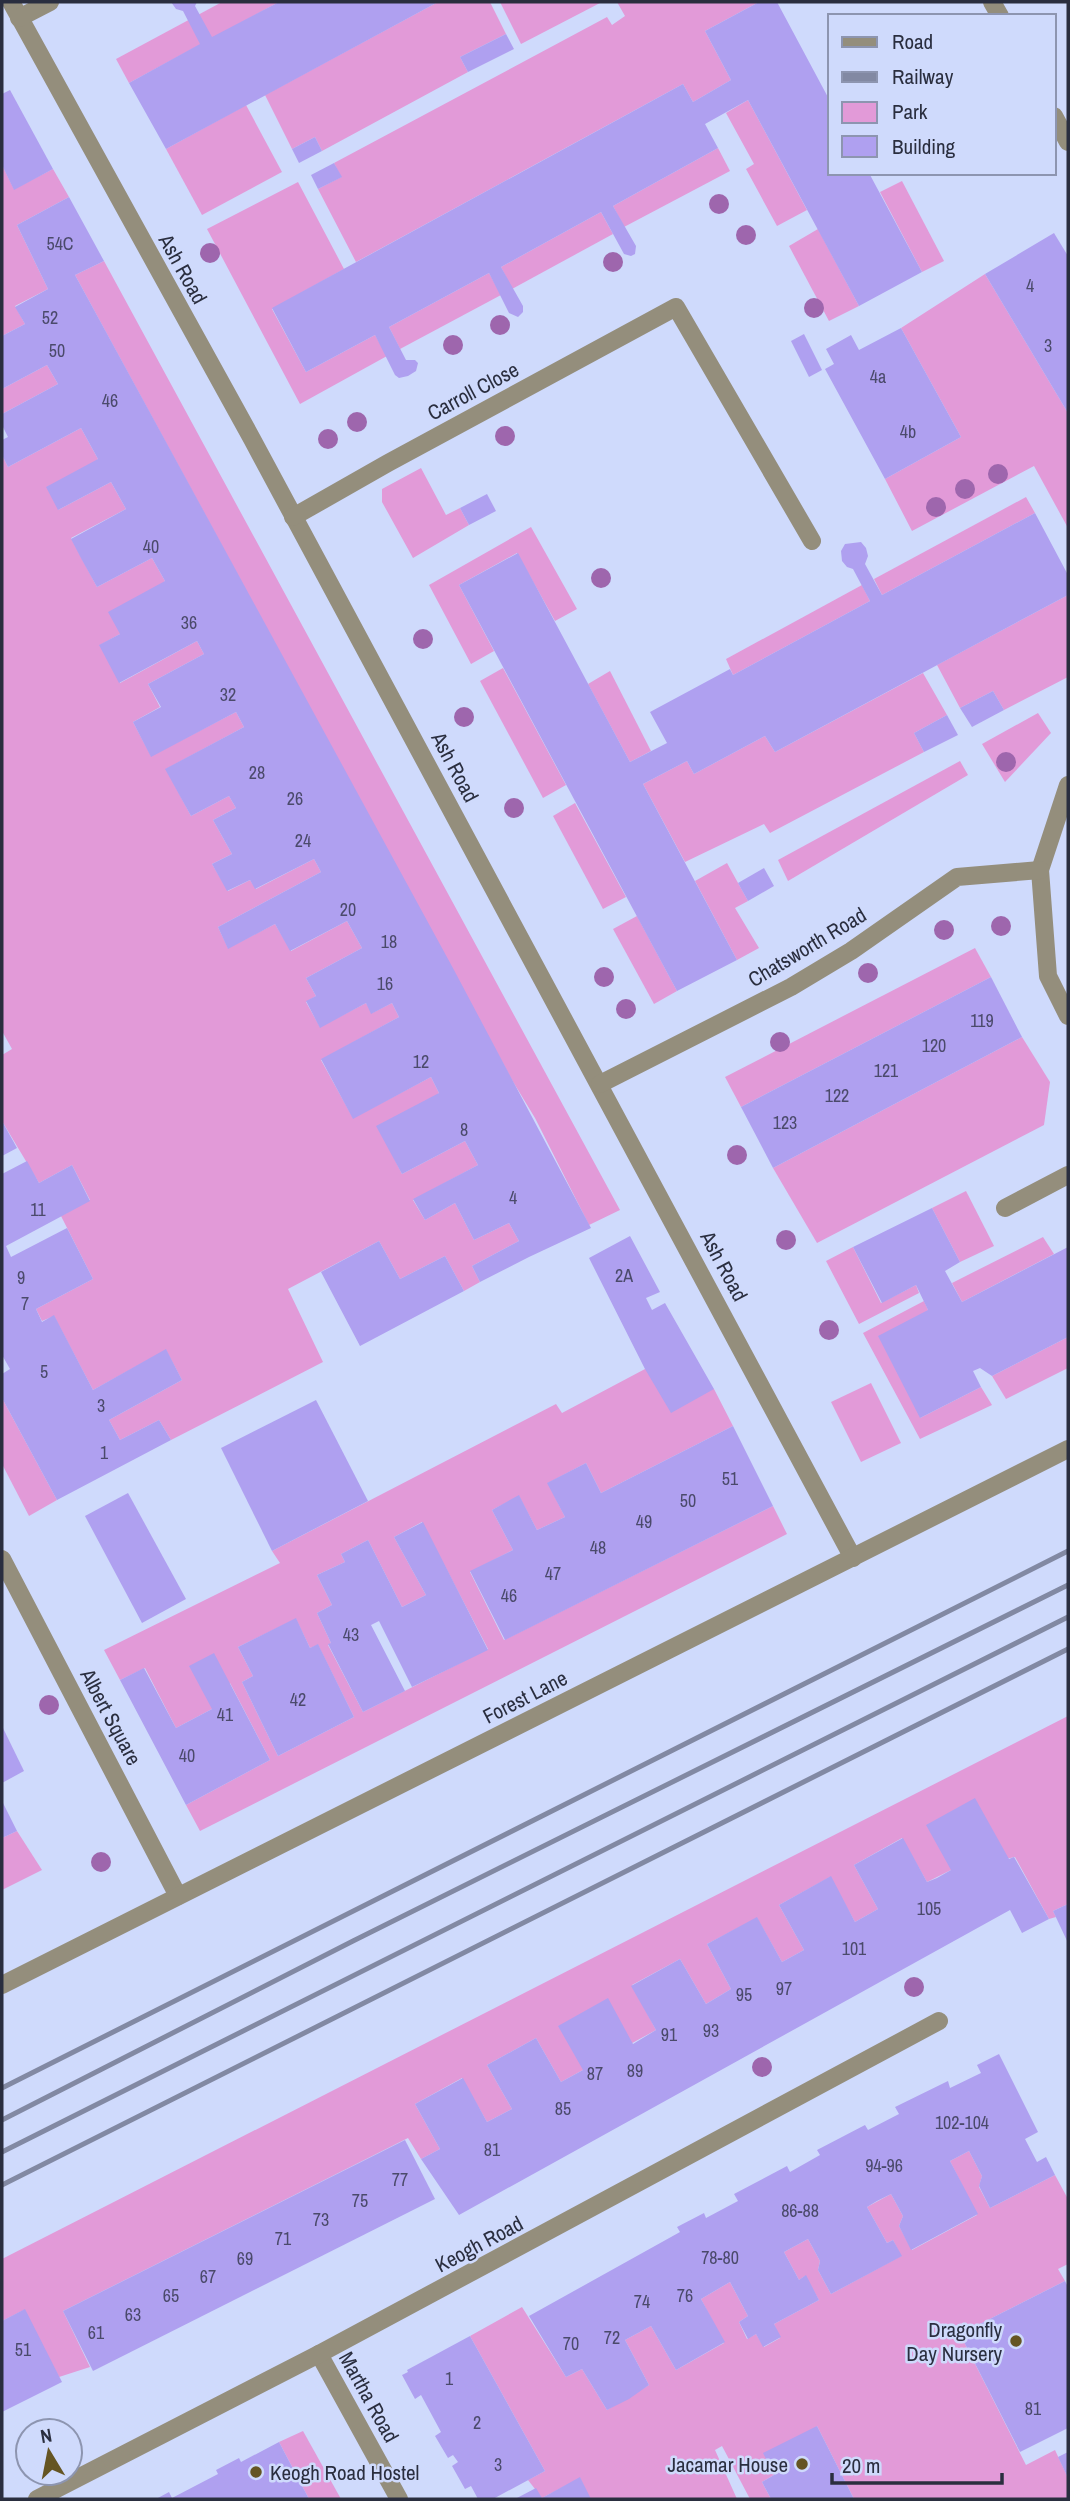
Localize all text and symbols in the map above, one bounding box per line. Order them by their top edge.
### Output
legend [828,14,1056,175]
text: Road [892,27,933,56]
text: Railway [892,62,954,91]
text: Park [892,97,928,126]
text: Building [892,132,956,161]
street label: Ash Road [152,228,214,309]
house number: 54C [46,231,74,256]
house number: 4 [1026,273,1034,298]
house number: 52 [42,305,58,330]
house number: 3 [1044,333,1052,358]
house number: 50 [49,338,65,363]
street label: Carroll Close [422,355,524,427]
house number: 4a [870,364,886,389]
house number: 46 [102,388,118,413]
house number: 4b [900,419,916,444]
house number: 40 [143,534,159,559]
house number: 36 [181,610,197,635]
house number: 32 [220,682,236,707]
street label: Ash Road [424,726,486,807]
house number: 28 [249,760,265,785]
house number: 26 [287,786,303,811]
house number: 24 [295,828,311,853]
house number: 20 [340,897,356,922]
street label: Chatsworth Road [743,900,871,994]
house number: 18 [381,929,397,954]
house number: 16 [377,971,393,996]
house number: 119 [970,1008,994,1033]
house number: 120 [922,1033,946,1058]
house number: 12 [413,1049,429,1074]
house number: 121 [874,1058,899,1083]
house number: 122 [825,1083,849,1108]
house number: 123 [773,1110,797,1135]
house number: 8 [460,1117,468,1142]
house number: 4 [509,1185,517,1210]
house number: 11 [30,1197,46,1222]
street label: Ash Road [693,1225,755,1306]
house number: 2A [615,1263,633,1288]
house number: 9 [17,1265,25,1290]
house number: 7 [21,1291,29,1316]
house number: 5 [40,1359,48,1384]
house number: 3 [97,1393,105,1418]
house number: 1 [100,1440,109,1465]
house number: 51 [722,1466,739,1491]
house number: 50 [680,1488,696,1513]
house number: 49 [636,1509,652,1534]
house number: 48 [590,1535,606,1560]
house number: 47 [545,1561,561,1586]
house number: 46 [501,1583,517,1608]
house number: 43 [343,1622,359,1647]
street label: Albert Square [73,1663,149,1770]
street label: Forest Lane [478,1663,572,1731]
house number: 42 [290,1687,306,1712]
house number: 41 [217,1702,234,1727]
house number: 40 [179,1743,195,1768]
house number: 105 [917,1896,941,1921]
house number: 101 [842,1936,867,1961]
house number: 97 [776,1976,792,2001]
house number: 95 [736,1982,752,2007]
house number: 93 [703,2018,719,2043]
house number: 91 [661,2022,678,2047]
house number: 89 [627,2058,643,2083]
house number: 87 [587,2061,603,2086]
house number: 85 [555,2096,571,2121]
house number: 102-104 [935,2110,989,2135]
house number: 81 [484,2137,501,2162]
house number: 94-96 [865,2153,903,2178]
house number: 77 [392,2167,408,2192]
house number: 75 [352,2188,368,2213]
house number: 86-88 [781,2198,819,2223]
house number: 73 [313,2207,329,2232]
street label: Keogh Road [430,2209,528,2279]
house number: 71 [275,2226,292,2251]
house number: 78-80 [701,2245,739,2270]
house number: 69 [237,2246,253,2271]
house number: 67 [200,2264,216,2289]
house number: 65 [163,2283,179,2308]
house number: 76 [677,2283,693,2308]
house number: 74 [634,2289,650,2314]
house number: 63 [125,2302,141,2327]
place label: Dragonfly Day Nursery [906,2315,1002,2368]
house number: 61 [88,2320,105,2345]
house number: 72 [604,2325,620,2350]
house number: 70 [563,2331,579,2356]
marker: Dragonfly Day Nursery [1008,2333,1024,2349]
house number: 51 [15,2337,32,2362]
street label: Martha Road [332,2346,406,2448]
house number: 1 [445,2366,454,2391]
house number: 81 [1025,2396,1042,2421]
house number: 2 [473,2410,481,2435]
north arrow [14,2417,84,2487]
text: N [38,2421,54,2449]
scale bar [832,2442,1002,2486]
place label: Jacamar House [667,2450,788,2479]
text: 20 m [842,2451,880,2480]
house number: 3 [494,2452,502,2477]
marker: Jacamar House [794,2456,810,2472]
place label: Keogh Road Hostel [270,2458,419,2487]
marker: Keogh Road Hostel [248,2464,264,2480]

